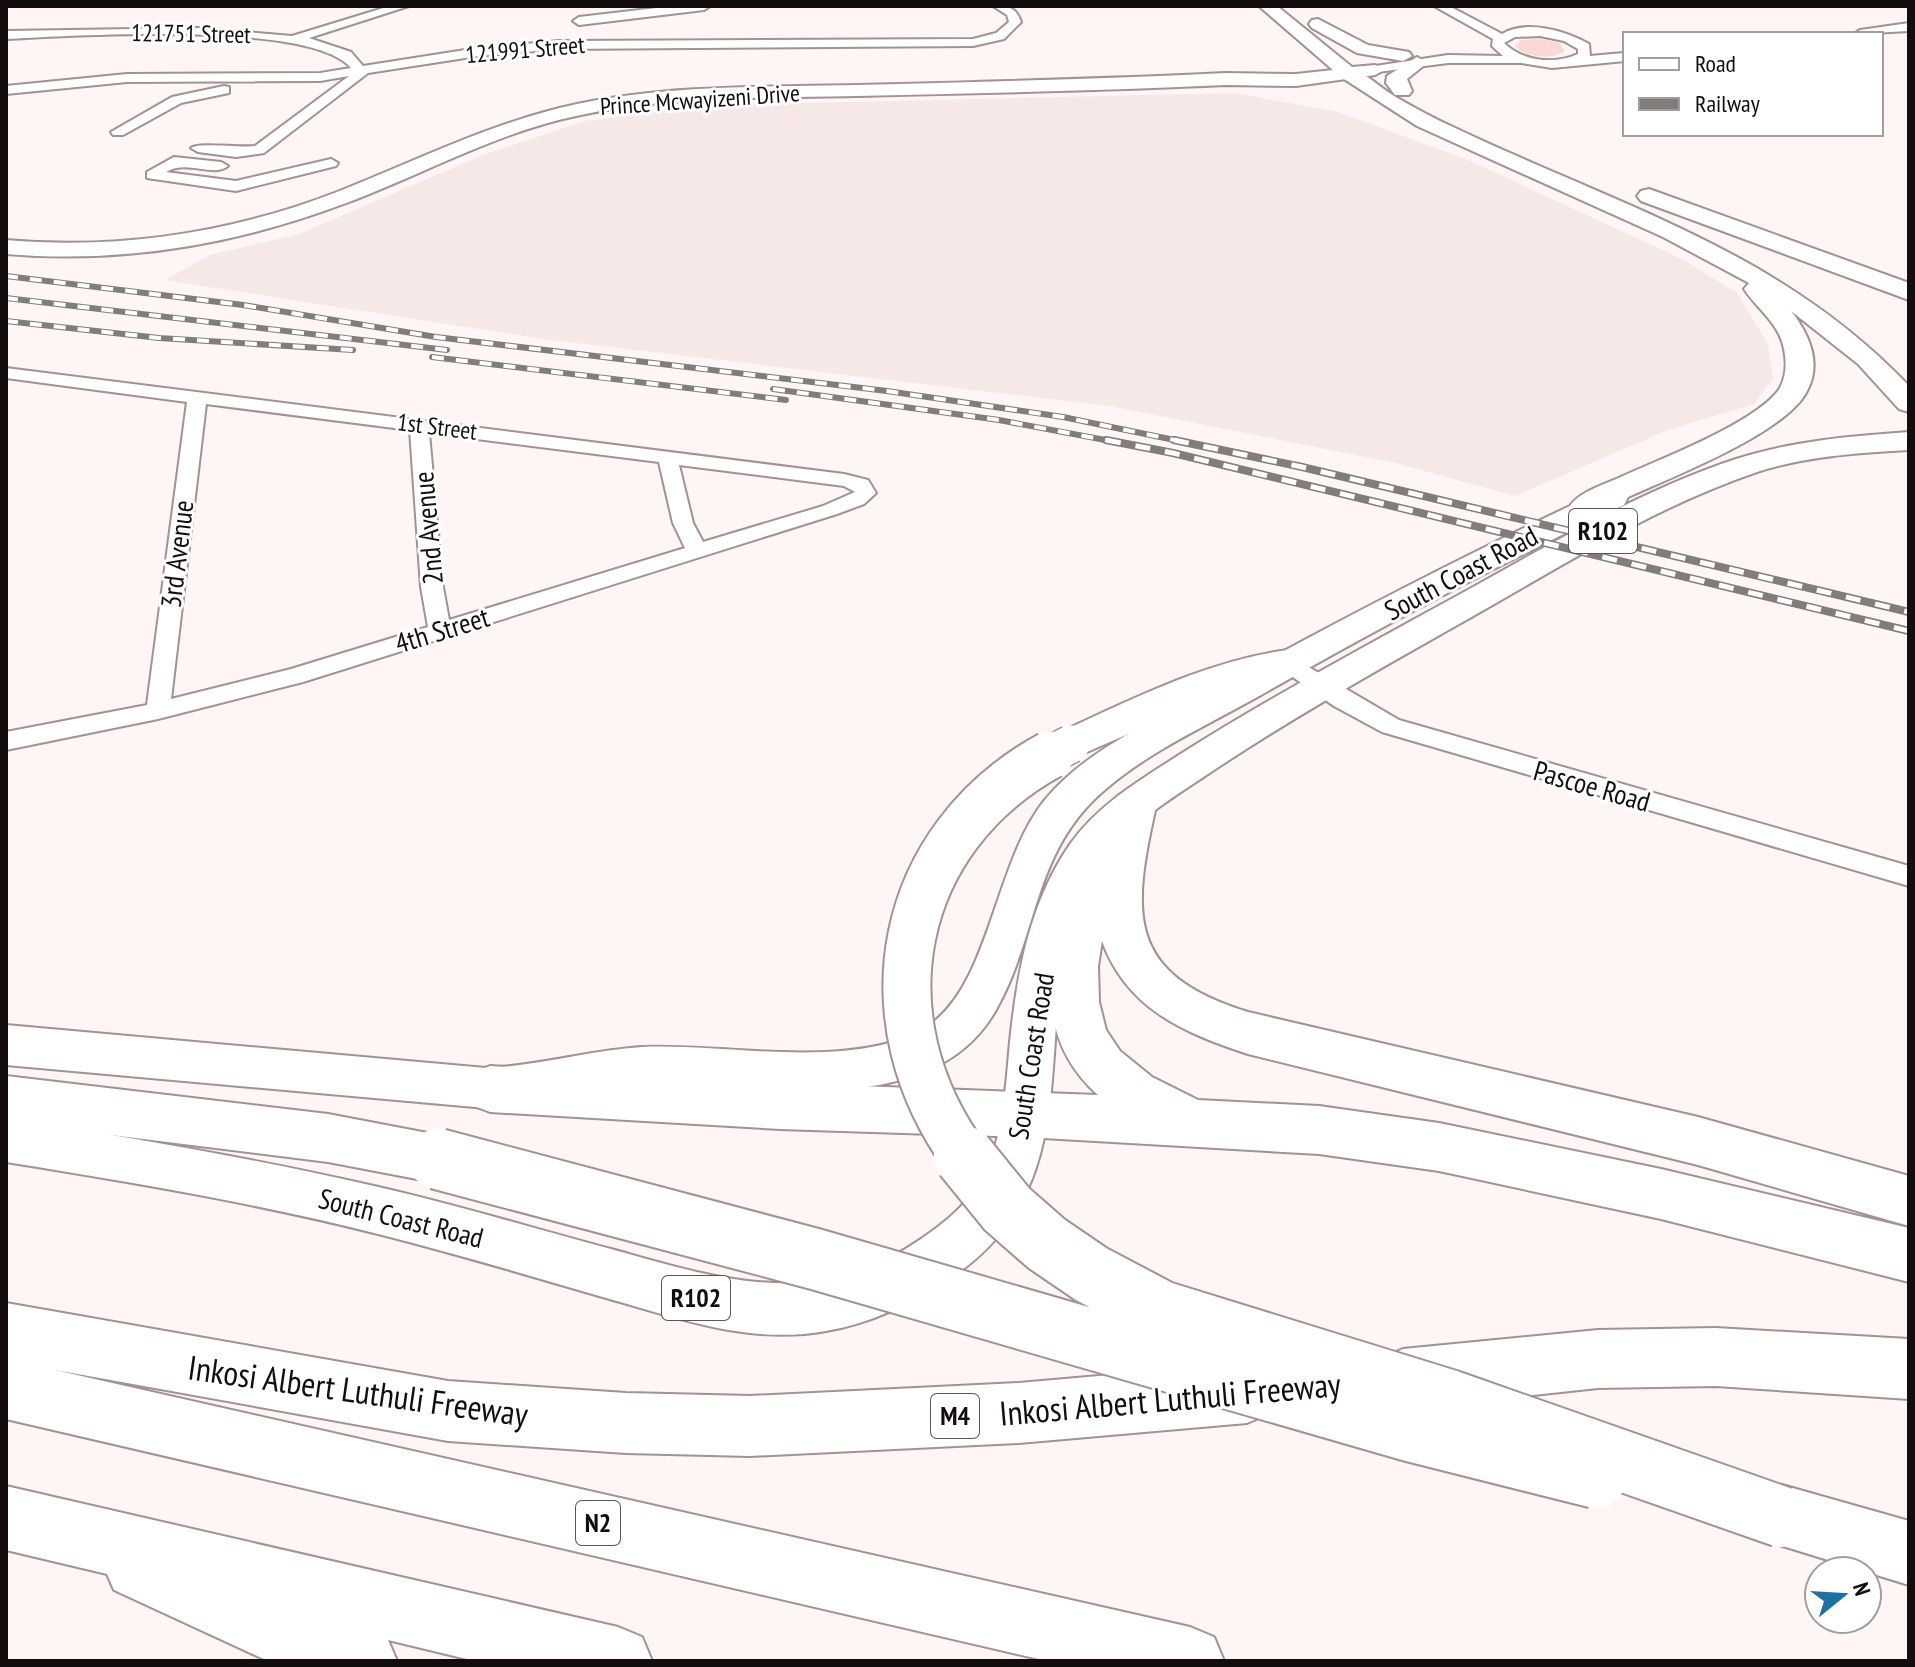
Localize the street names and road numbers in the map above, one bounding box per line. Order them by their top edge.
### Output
street label: 121751 Street [131,17,251,50]
street label: 121991 Street [464,29,586,70]
street label: Prince Mcwayizeni Drive [599,77,801,122]
street label: 1st Street [395,406,479,447]
street label: 2nd Avenue [404,470,451,586]
street label: 3rd Avenue [152,498,201,610]
road number: R102 [1569,509,1637,553]
street label: South Coast Road [1378,517,1544,628]
street label: 4th Street [390,598,494,661]
street label: Pascoe Road [1530,751,1655,820]
street label: South Coast Road [999,970,1062,1142]
street label: South Coast Road [315,1179,487,1256]
road number: R102 [662,1276,730,1320]
street label: Inkosi Albert Luthuli Freeway [186,1344,531,1436]
street label: Inkosi Albert Luthuli Freeway [997,1361,1343,1435]
road number: M4 [931,1394,979,1438]
road number: N2 [576,1501,620,1545]

